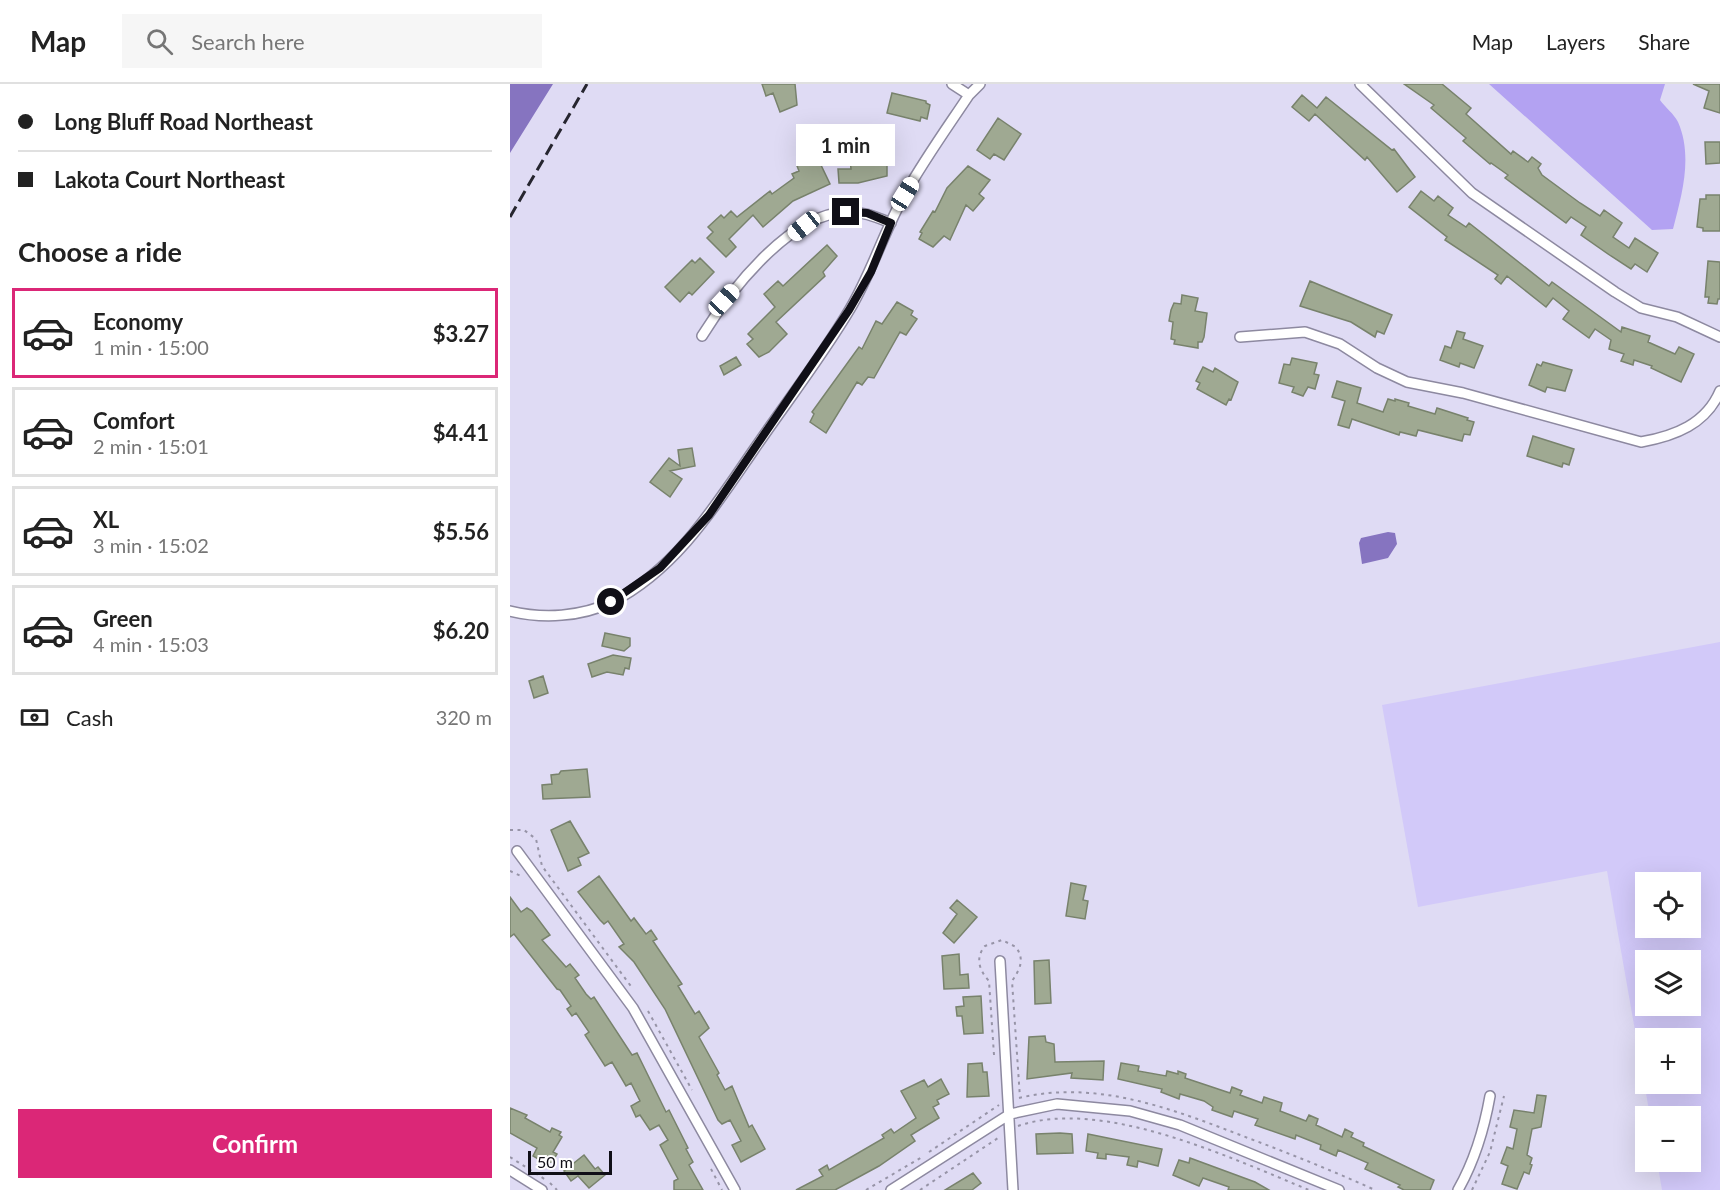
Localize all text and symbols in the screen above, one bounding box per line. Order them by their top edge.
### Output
search box [122,14,542,68]
text: Map [30,24,86,58]
icon: search [143,25,176,58]
text: Search here [191,28,305,55]
text: Map [1472,29,1513,54]
text: Layers [1546,29,1605,54]
text: Share [1638,29,1690,54]
text: Long Bluff Road Northeast [54,108,313,135]
callout: 1 min [796,125,896,167]
text: 1 min [821,133,870,157]
text: Lakota Court Northeast [54,166,285,193]
car [888,174,922,214]
route end [832,198,859,225]
car [784,208,824,244]
text: Choose a ride [18,235,182,268]
car [705,281,743,319]
icon: car [21,306,75,360]
text: Economy [93,308,183,335]
text: $3.27 [433,320,489,347]
text: 1 min · 15:00 [93,335,209,359]
icon: car [21,405,75,459]
text: Comfort [93,407,175,434]
text: $4.41 [433,419,489,446]
text: 2 min · 15:01 [93,434,209,458]
icon: car [21,504,75,558]
text: XL [93,506,119,533]
text: $5.56 [433,518,489,545]
text: 3 min · 15:02 [93,533,209,557]
route start [597,588,624,615]
icon: car [21,603,75,657]
text: Green [93,605,153,632]
text: $6.20 [433,617,489,644]
text: 4 min · 15:03 [93,632,209,656]
icon: cash [18,701,51,734]
text: Cash [66,704,113,731]
text: 320 m [436,705,492,729]
map controls [1635,872,1701,1172]
button: locate [1635,872,1701,938]
button: layers [1635,950,1701,1016]
button: + [1635,1028,1701,1094]
button: − [1635,1106,1701,1172]
button: Confirm [18,1109,492,1178]
scale bar [528,1148,612,1176]
text: 50 m [537,1152,573,1171]

